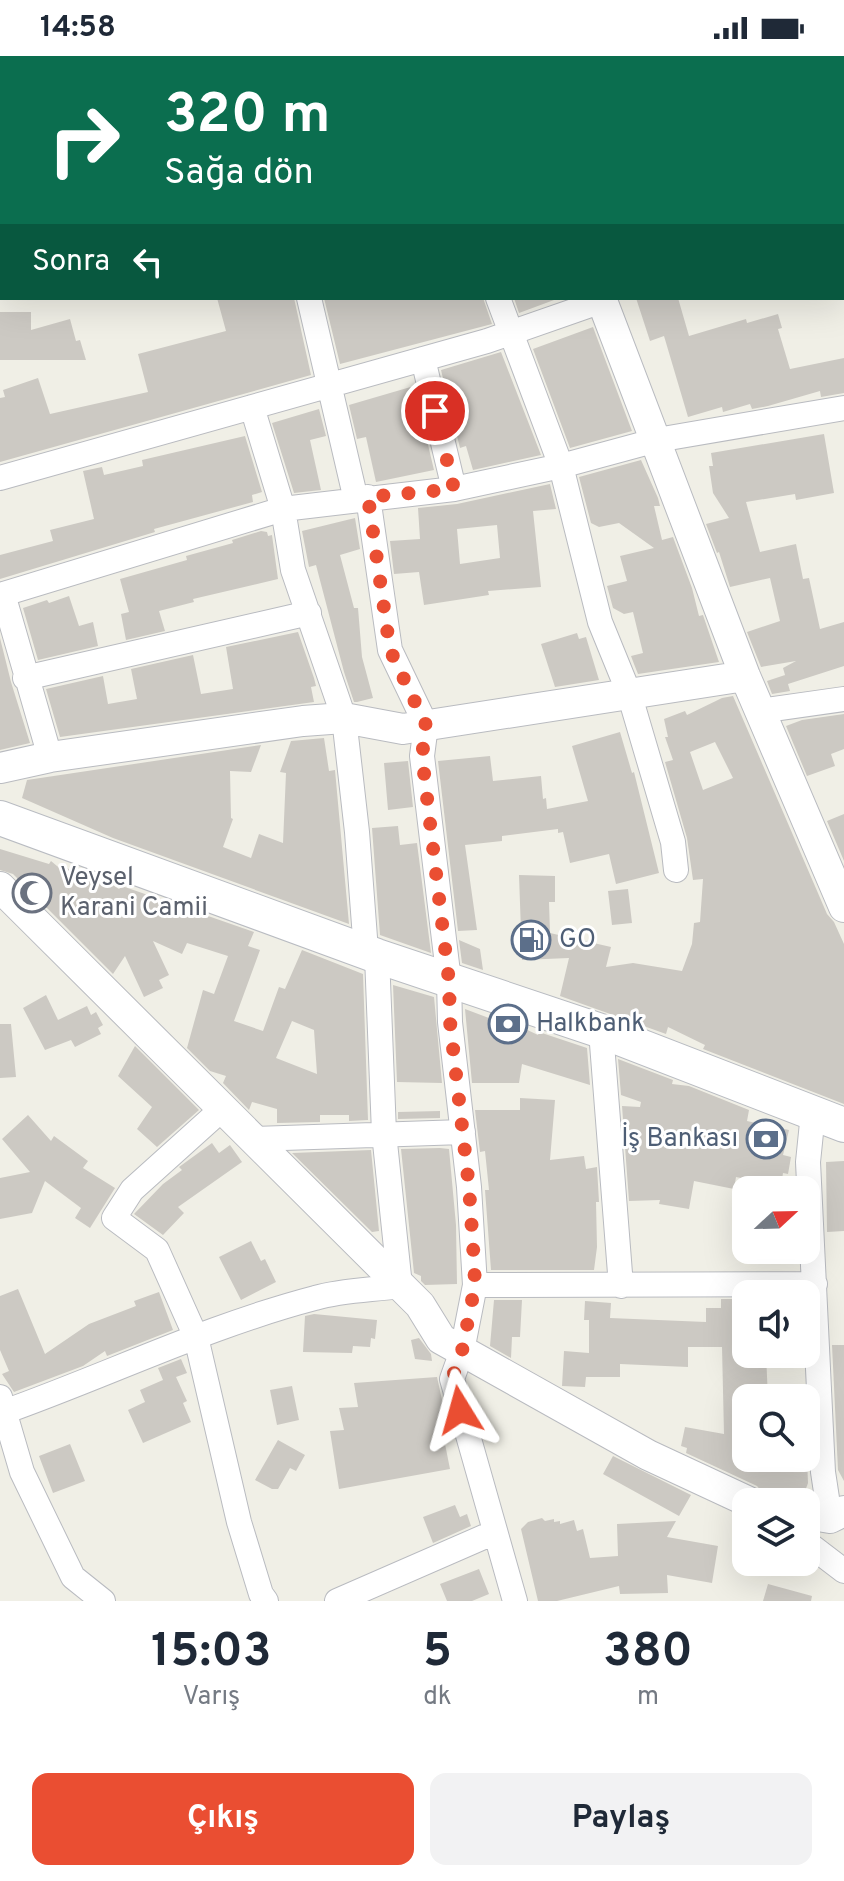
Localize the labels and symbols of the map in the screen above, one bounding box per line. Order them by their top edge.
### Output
pin [401,377,469,445]
place label: Veysel Karani Camii [60,862,208,925]
mosque icon: Veysel Karani Camii [11,872,53,914]
fuel station icon: GO [510,919,552,961]
place label: GO [559,924,596,957]
bank icon: Halkbank [487,1003,529,1045]
place label: Halkbank [536,1008,645,1041]
bank icon: İş Bankası [745,1118,787,1160]
place label: İş Bankası [621,1122,738,1156]
north arrow [732,1176,820,1264]
position arrow [418,1368,502,1452]

